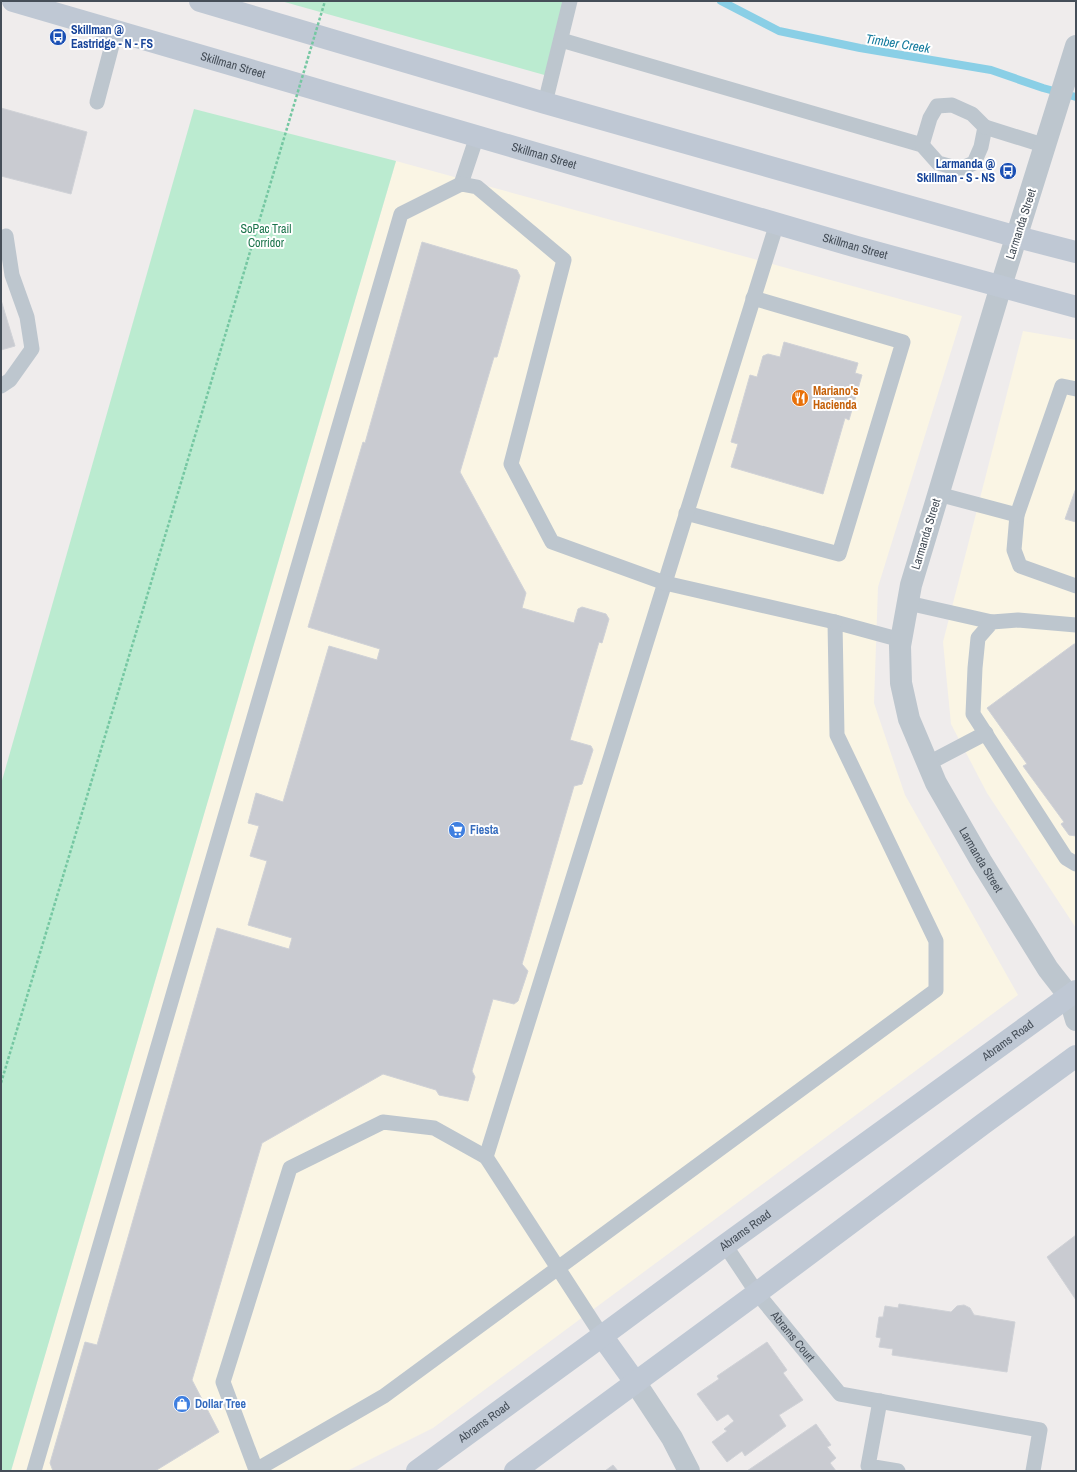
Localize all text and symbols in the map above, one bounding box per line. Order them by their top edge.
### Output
place label: Skillman @ Eastridge - N - FS [71,22,153,52]
bus stop icon: Skillman @ Eastridge - N - FS [48,27,68,47]
water label: Timber Creek [865,30,932,57]
street label: Skillman Street [199,48,267,82]
street label: Skillman Street [510,139,578,173]
place label: Larmanda @ Skillman - S - NS [917,156,995,186]
bus stop icon: Larmanda @ Skillman - S - NS [998,161,1018,181]
street label: Larmanda Street [1002,186,1040,261]
park label: SoPac Trail Corridor [241,221,291,251]
street label: Skillman Street [821,229,890,263]
place label: Mariano's Hacienda [813,383,859,413]
restaurant icon: Mariano's Hacienda [790,388,810,408]
street label: Larmanda Street [908,496,944,571]
supermarket icon: Fiesta [447,820,467,840]
place label: Fiesta [470,822,499,838]
street label: Larmanda Street [955,824,1007,896]
street label: Abrams Road [978,1016,1037,1065]
street label: Abrams Road [715,1206,774,1255]
street label: Abrams Court [767,1307,818,1365]
shop icon: Dollar Tree [172,1394,192,1414]
place label: Dollar Tree [195,1396,246,1412]
street label: Abrams Road [454,1398,513,1447]

